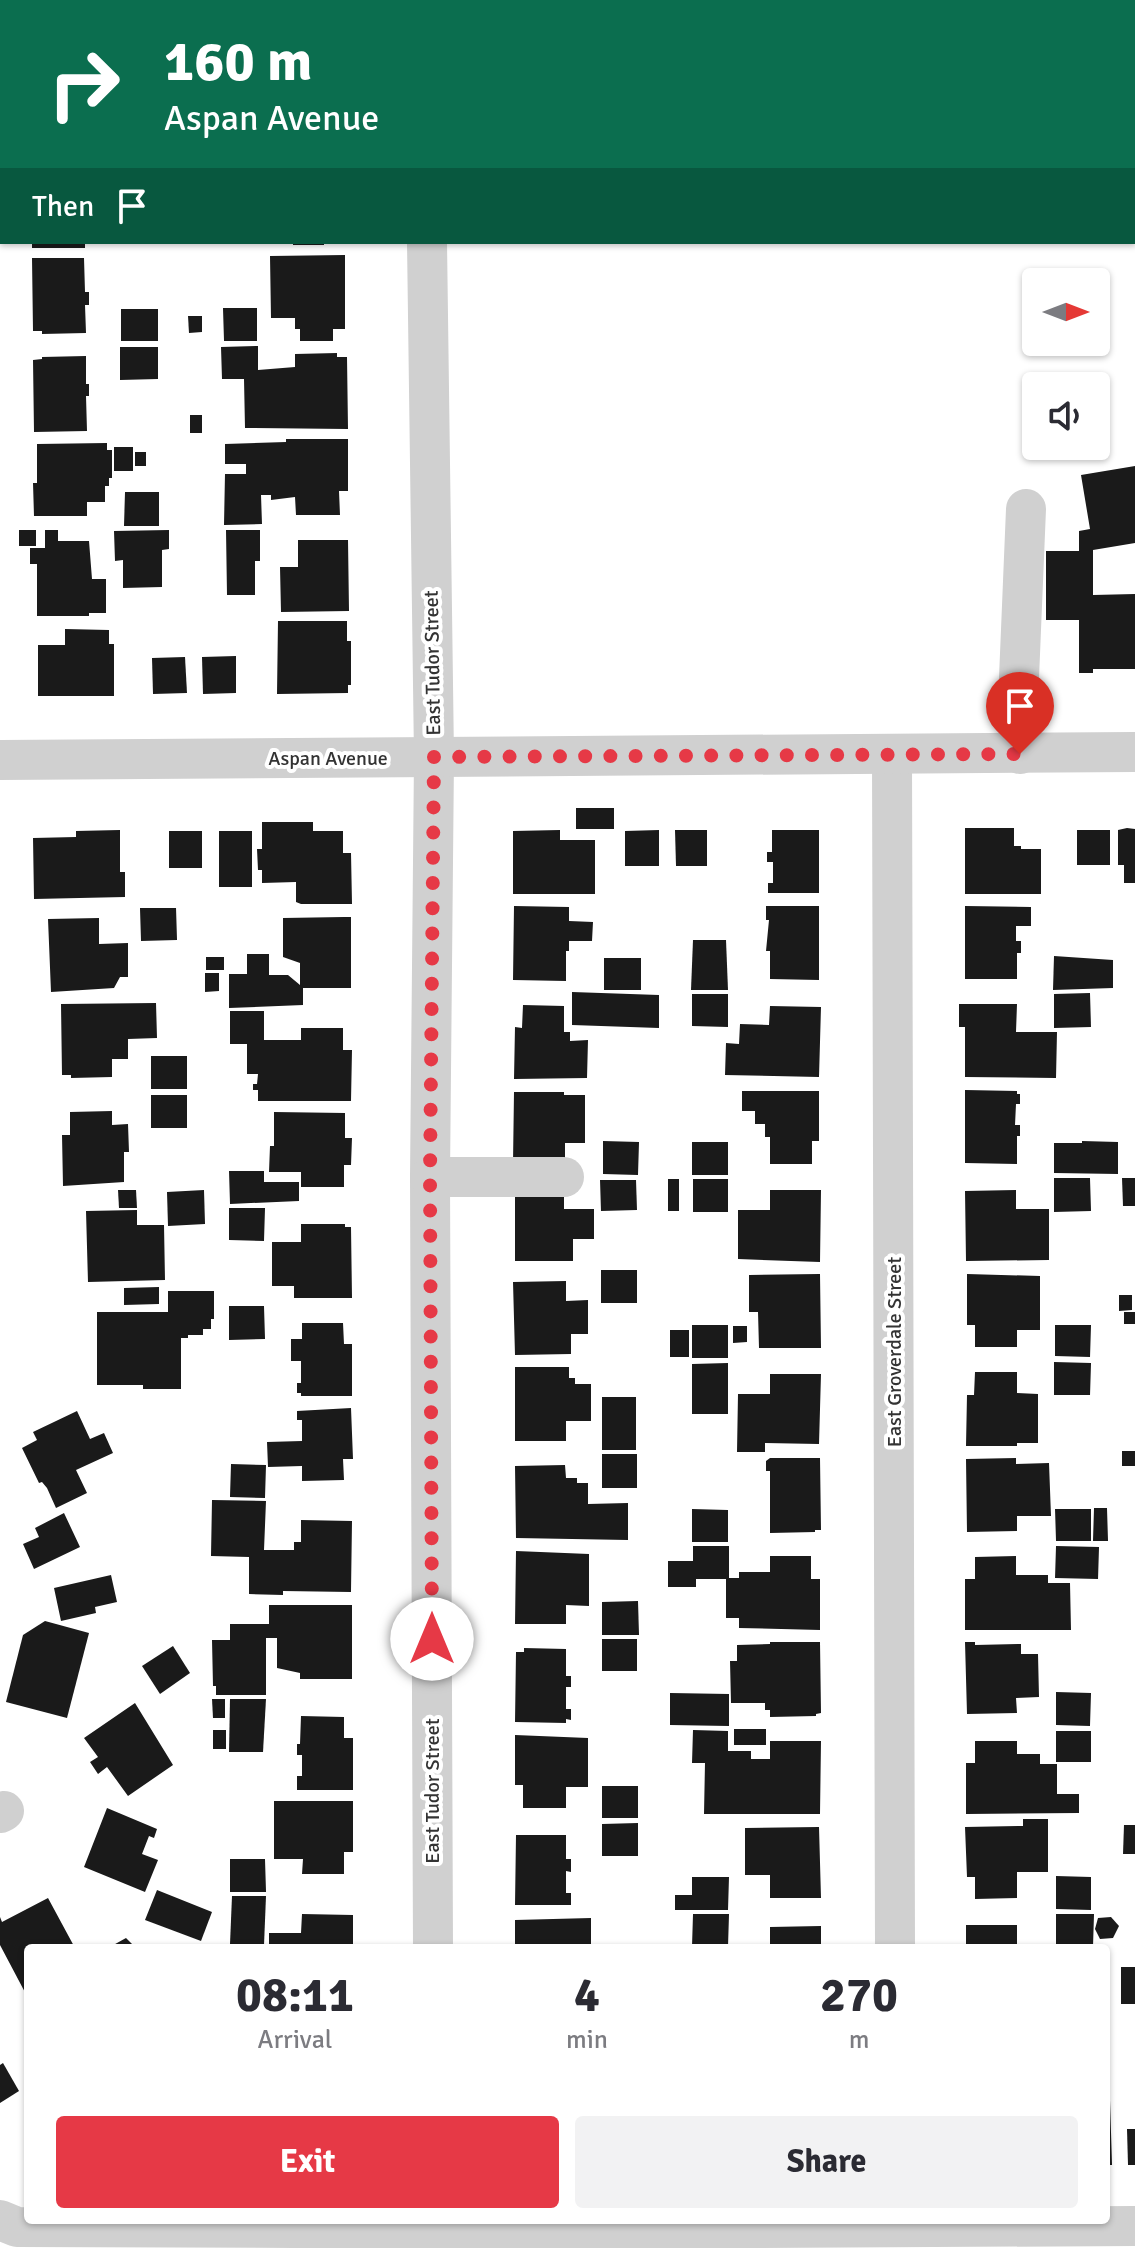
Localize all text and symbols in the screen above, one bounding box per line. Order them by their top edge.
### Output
text: 160 m [164,27,312,96]
icon: right [32,32,136,136]
text: Aspan Avenue [164,96,379,141]
icon: arrive [110,184,154,228]
text: Then [32,188,94,225]
north arrow [1022,268,1110,356]
map controls [1022,268,1110,460]
button: sound [1022,372,1110,460]
street label: East Tudor Street [419,590,446,736]
pin [986,672,1054,754]
icon: arrive [998,684,1042,728]
street label: Aspan Avenue [268,746,388,771]
street label: East Groverdale Street [882,1257,907,1447]
position arrow [390,1597,474,1681]
street label: East Tudor Street [420,1718,445,1864]
text: 08:11 [236,1966,354,2025]
text: 4 [574,1966,600,2025]
text: 270 [820,1966,898,2025]
text: Arrival [258,2024,332,2056]
text: min [566,2024,608,2056]
text: m [849,2024,869,2056]
button: Exit [56,2116,559,2208]
button: Share [575,2116,1078,2208]

